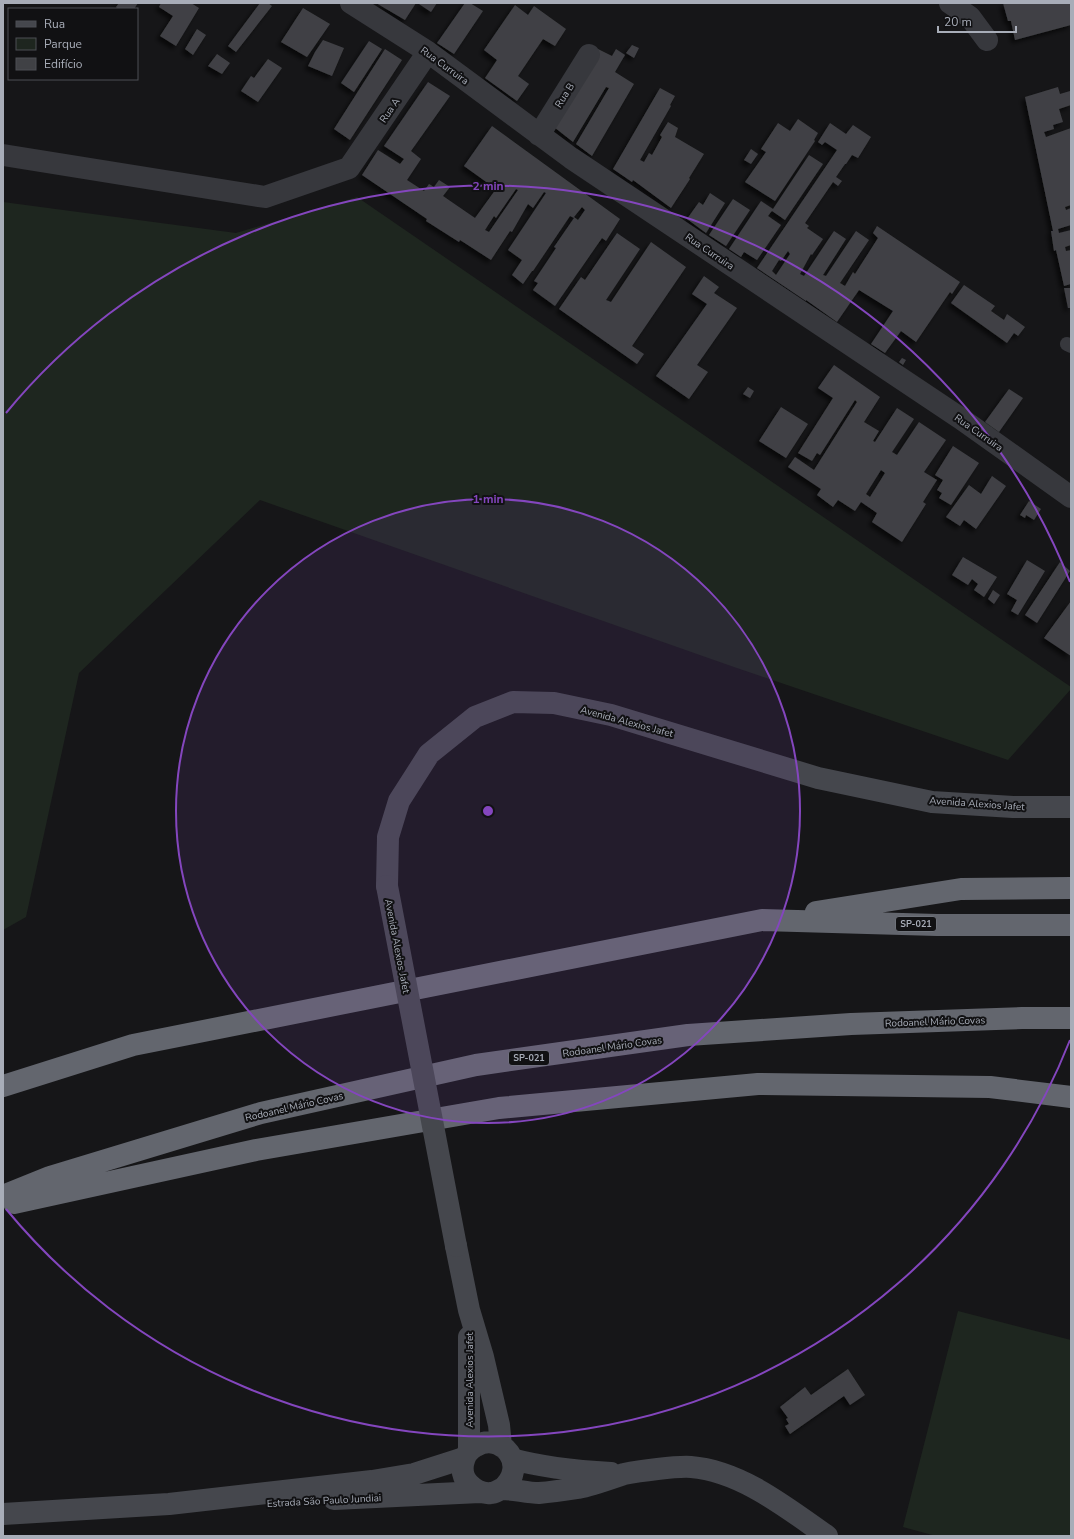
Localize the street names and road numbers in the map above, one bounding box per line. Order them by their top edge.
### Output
street label: Rua Curruira [418,44,471,88]
street label: Rua B [552,80,578,111]
street label: Rua A [376,95,404,126]
street label: Rua Curruira [682,230,737,273]
street label: Rua Curruira [951,411,1006,455]
street label: Avenida Alexios Jafet [579,703,675,741]
street label: Avenida Alexios Jafet [929,794,1026,814]
street label: Avenida Alexios Jafet [381,898,413,995]
road number: SP-021 [896,917,936,931]
street label: Rodoanel Mário Covas [885,1013,986,1031]
street label: Rodoanel Mário Covas [562,1033,663,1061]
road number: SP-021 [509,1051,549,1065]
street label: Rodoanel Mário Covas [244,1089,345,1125]
street label: Avenida Alexios Jafet [463,1332,477,1428]
street label: Estrada São Paulo Jundiai [267,1491,382,1511]

